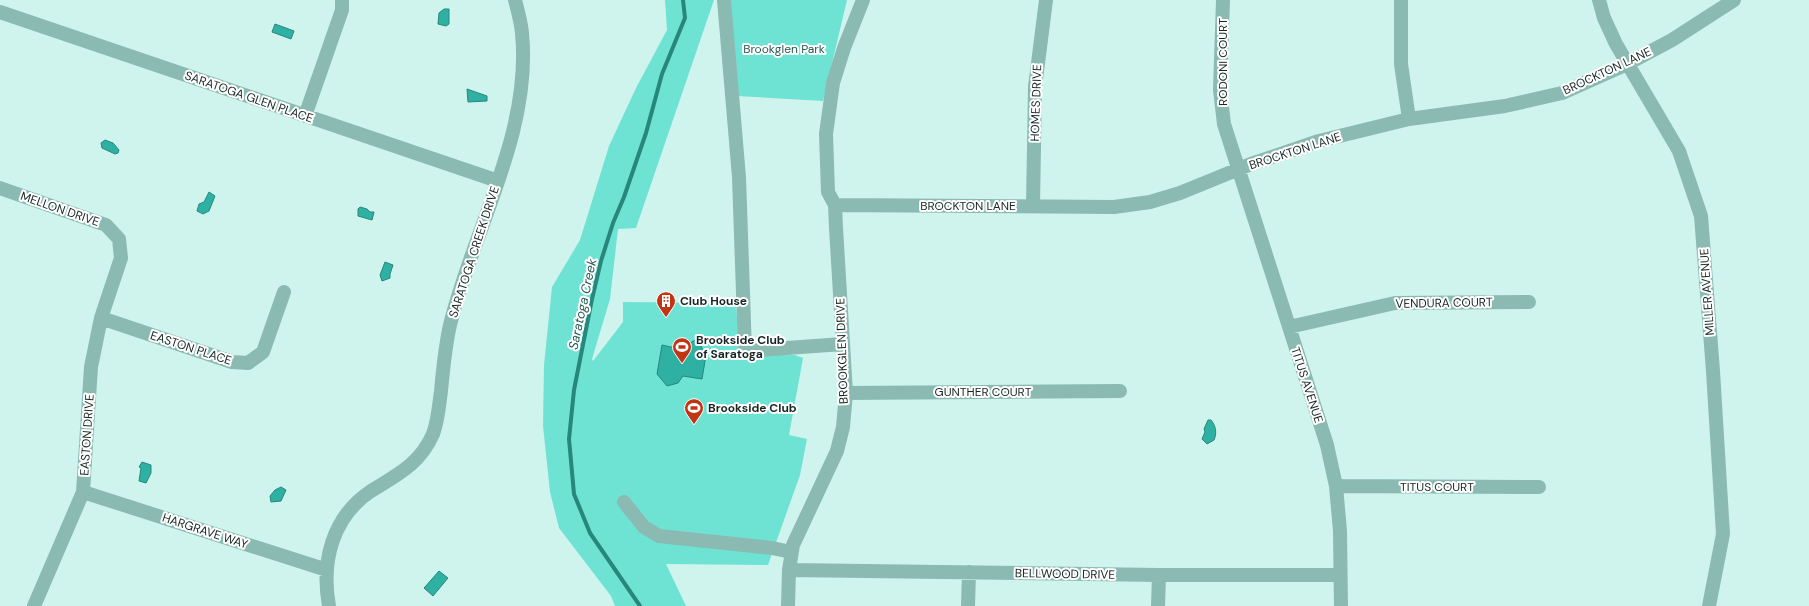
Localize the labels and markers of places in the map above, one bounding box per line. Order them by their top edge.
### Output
building icon: Club House [655,290,677,318]
place label: Club House [680,293,747,309]
place label: Brookside Club of Saratoga [696,332,785,362]
sports icon: Brookside Club of Saratoga [671,336,693,364]
sports icon: Brookside Club [683,397,705,425]
place label: Brookside Club [708,400,797,416]

